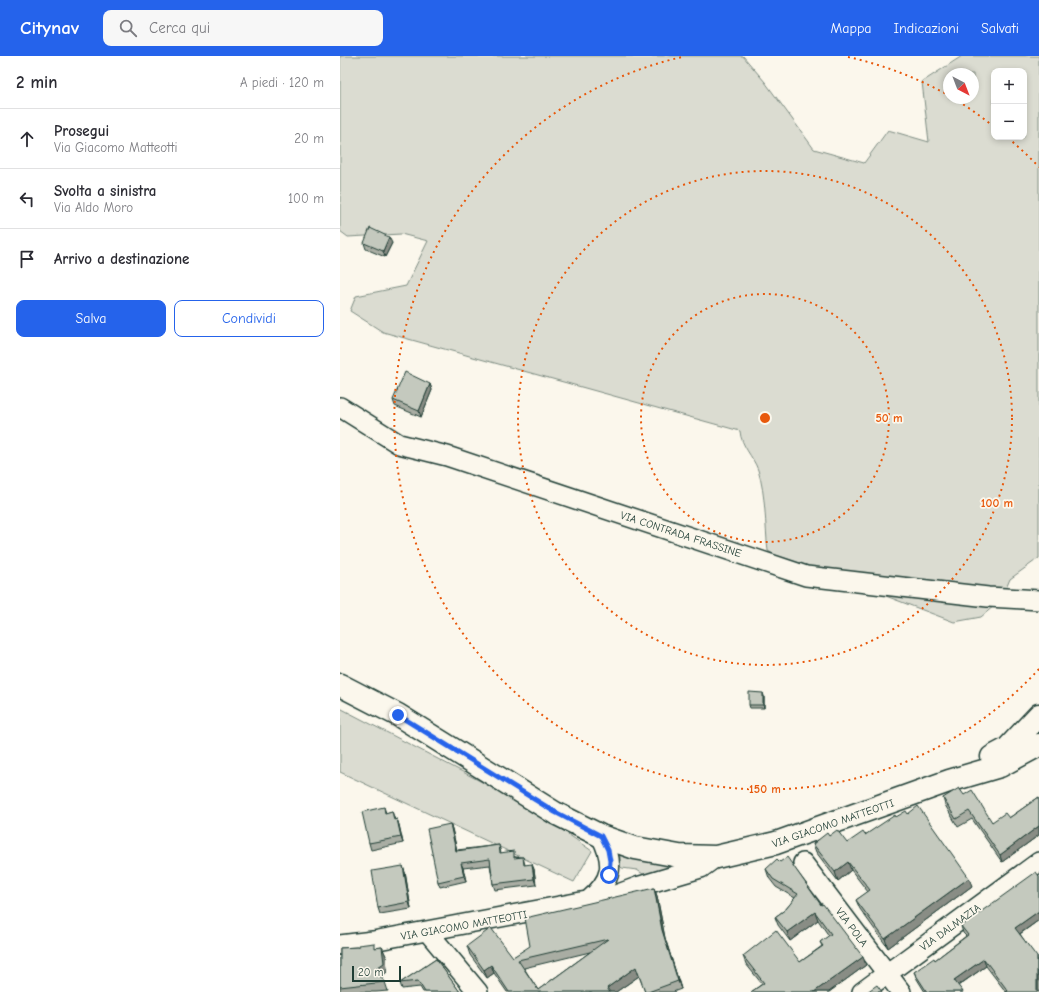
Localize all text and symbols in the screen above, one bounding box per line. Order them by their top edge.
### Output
search box [103,10,383,46]
text: Citynav [20,17,79,39]
icon: search [117,17,139,39]
text: Cerca qui [149,19,210,37]
text: Mappa [831,20,872,37]
text: Indicazioni [894,20,959,37]
text: Salvati [981,20,1019,37]
north arrow [943,68,979,104]
map controls [991,68,1027,140]
button: + [991,68,1027,104]
text: 2 min [16,73,57,92]
text: A piedi · 120 m [240,75,324,90]
button: − [991,104,1027,140]
text: Prosegui [54,122,109,140]
icon: ahead [16,128,38,150]
text: 20 m [294,131,324,146]
text: Via Giacomo Matteotti [54,140,177,155]
text: Svolta a sinistra [54,182,156,200]
icon: left [16,188,38,210]
text: 100 m [288,191,324,206]
text: Via Aldo Moro [54,200,133,215]
icon: arrive [16,248,38,270]
text: Arrivo a destinazione [54,250,189,268]
button: Salva [16,300,166,337]
button: Condividi [174,300,324,337]
centre of rings [758,411,772,425]
text: 50 m [875,411,903,425]
text: 100 m [981,496,1013,510]
street label: VIA CONTRADA FRASSINE [619,509,743,560]
route end [389,706,407,724]
text: 150 m [749,782,781,796]
street label: VIA GIACOMO MATTEOTTI [770,796,896,850]
route start [600,866,618,884]
street label: VIA DALMAZIA [917,901,984,954]
street label: VIA POLA [833,905,871,950]
street label: VIA GIACOMO MATTEOTTI [400,908,528,943]
scale bar [352,964,401,983]
text: 20 m [358,966,383,979]

